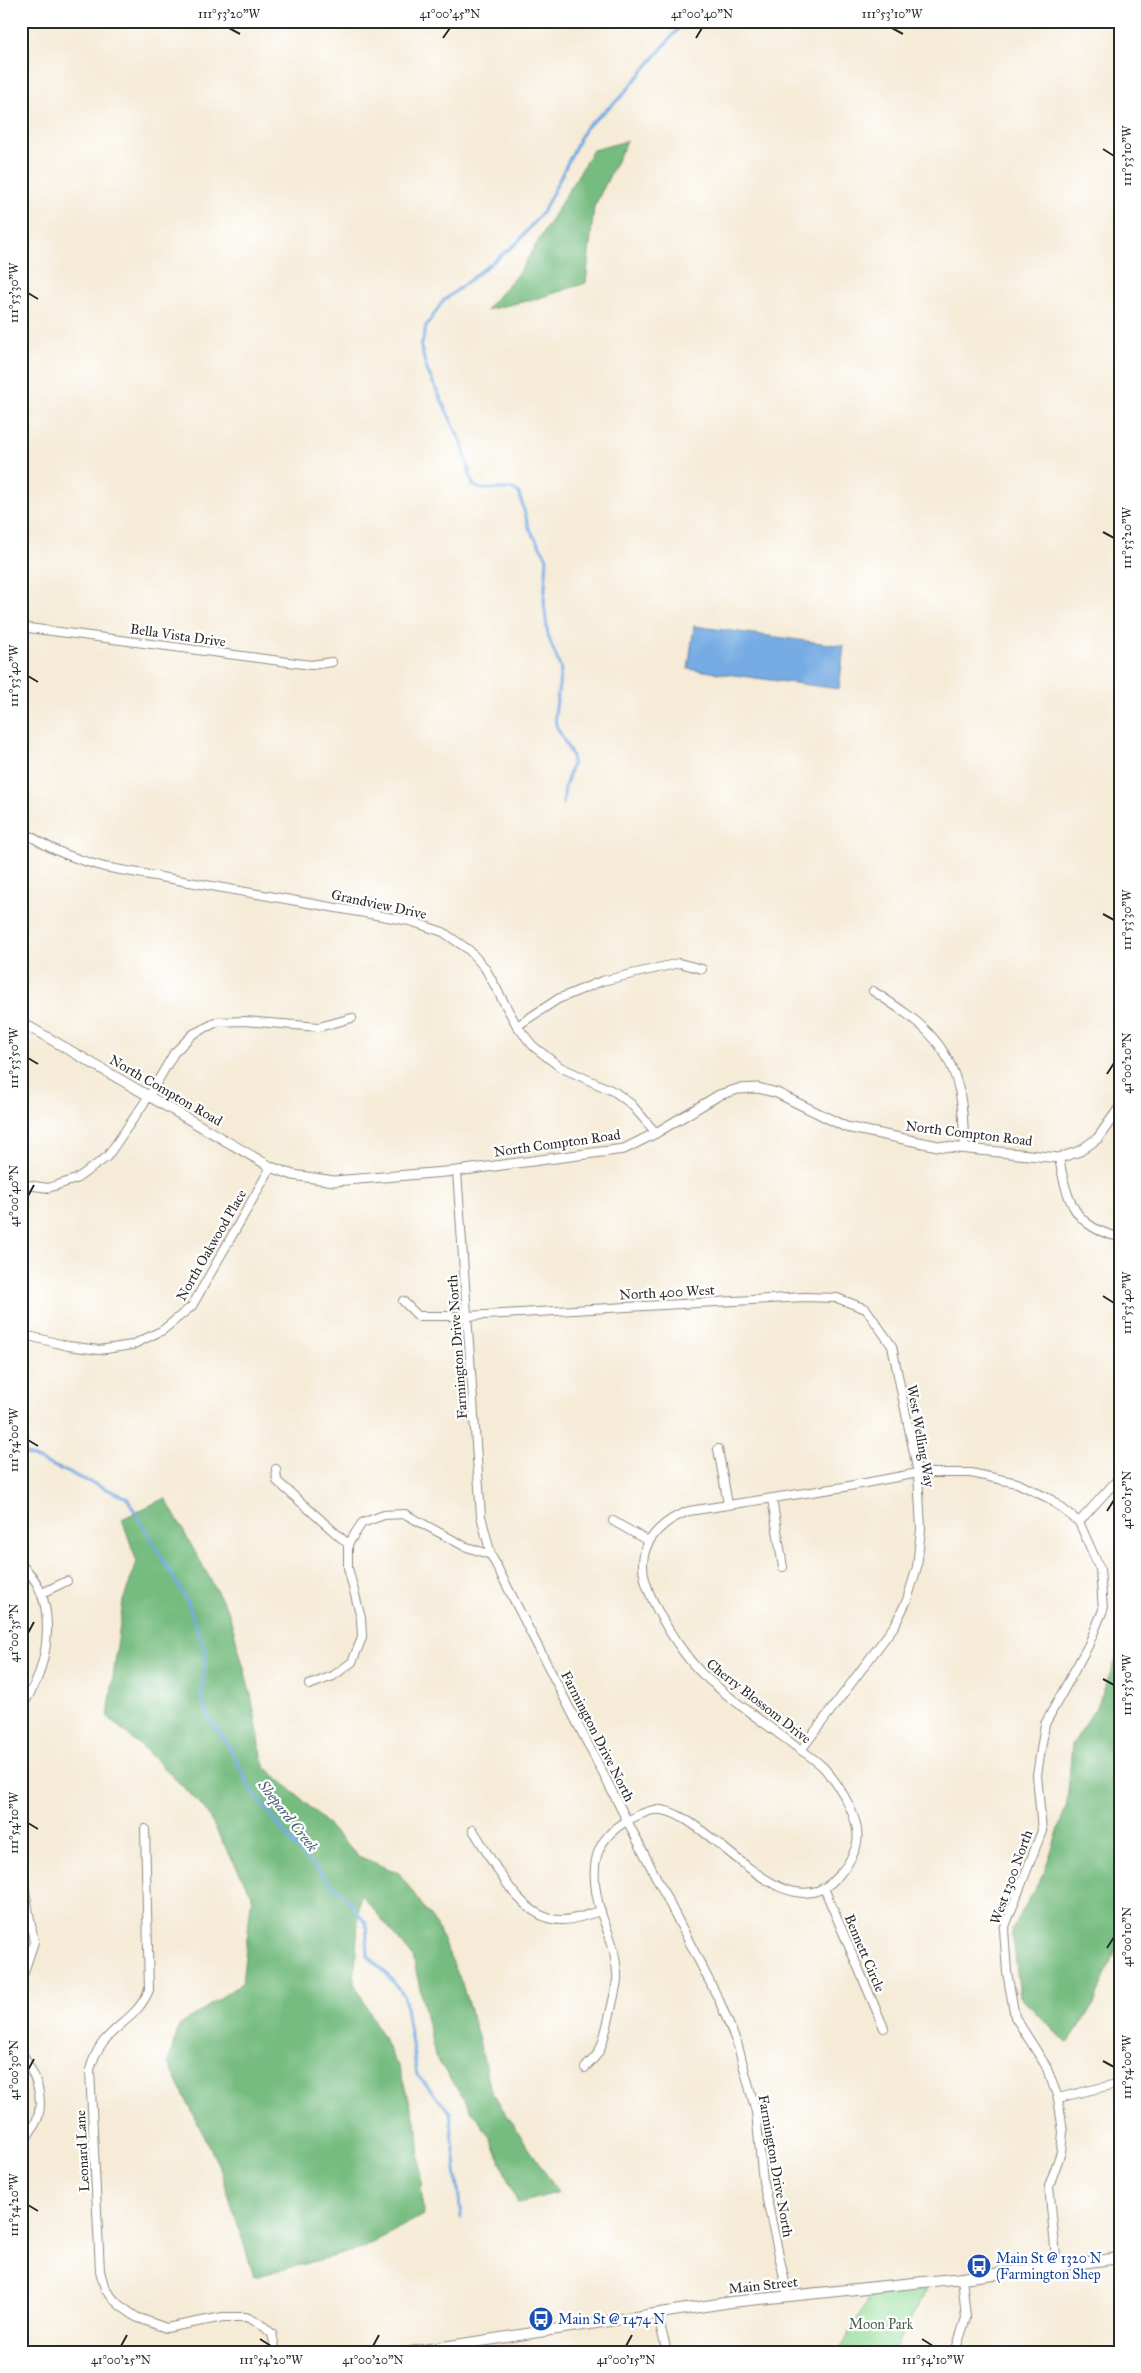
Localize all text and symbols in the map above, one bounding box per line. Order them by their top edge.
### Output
text: 111°53'20"W [198,7,261,21]
text: 41°00'45"N [420,7,480,21]
text: 41°00'40"N [671,7,733,21]
text: 111°53'10"W [862,7,923,21]
text: 111°53'10"W [1120,125,1134,186]
text: 111°53'30"W [7,262,21,323]
text: 111°53'20"W [1120,506,1134,569]
street label: Bella Vista Drive [129,620,227,651]
text: 111°53'40"W [7,644,21,707]
street label: Grandview Drive [330,886,428,923]
text: 111°53'30"W [1120,889,1134,950]
text: 111°53'50"W [7,1027,21,1089]
text: 41°00'20"N [1120,1032,1134,1094]
street label: North Compton Road [106,1051,225,1130]
street label: North Compton Road [905,1117,1033,1150]
street label: North Compton Road [493,1126,621,1161]
text: 41°00'40"N [7,1165,21,1227]
street label: North Oakwood Place [173,1186,250,1304]
text: 111°53'40"W [1120,1271,1134,1334]
street label: Farmington Drive North [444,1274,471,1420]
street label: North 400 West [619,1282,715,1303]
street label: West Welling Way [903,1384,938,1489]
text: 111°54'00"W [7,1407,21,1472]
text: 41°00'15"N [1120,1471,1134,1529]
text: 41°00'35"N [7,1604,21,1662]
text: 111°53'50"W [1120,1654,1134,1716]
street label: Cherry Blossom Drive [703,1655,814,1748]
street label: Farmington Drive North [557,1668,638,1805]
water label: Shepard Creek [253,1776,322,1856]
text: 111°54'10"W [7,1791,21,1854]
street label: West 1300 North [987,1828,1036,1927]
text: 41°00'10"N [1120,1907,1134,1967]
street label: Bennett Circle [840,1912,889,1995]
text: 111°54'00"W [1120,2034,1134,2099]
text: 41°00'30"N [7,2040,21,2100]
street label: Farmington Drive North [755,2093,796,2239]
street label: Leonard Lane [72,2110,93,2192]
text: 111°54'20"W [7,2173,21,2237]
place label: Main St @ 1320 N (Farmington Shep [996,2250,1102,2283]
bus stop icon: Main St @ 1320 N (Farmington Shep [966,2253,992,2279]
street label: Main Street [728,2273,799,2298]
bus stop icon: Main St @ 1474 N [528,2306,554,2332]
place label: Main St @ 1474 N [558,2311,665,2328]
park label: Moon Park [849,2316,914,2333]
text: 41°00'25"N [91,2353,151,2367]
text: 111°54'20"W [239,2353,303,2367]
text: 41°00'20"N [342,2353,404,2367]
text: 41°00'15"N [597,2353,655,2367]
text: 111°54'10"W [902,2353,965,2367]

